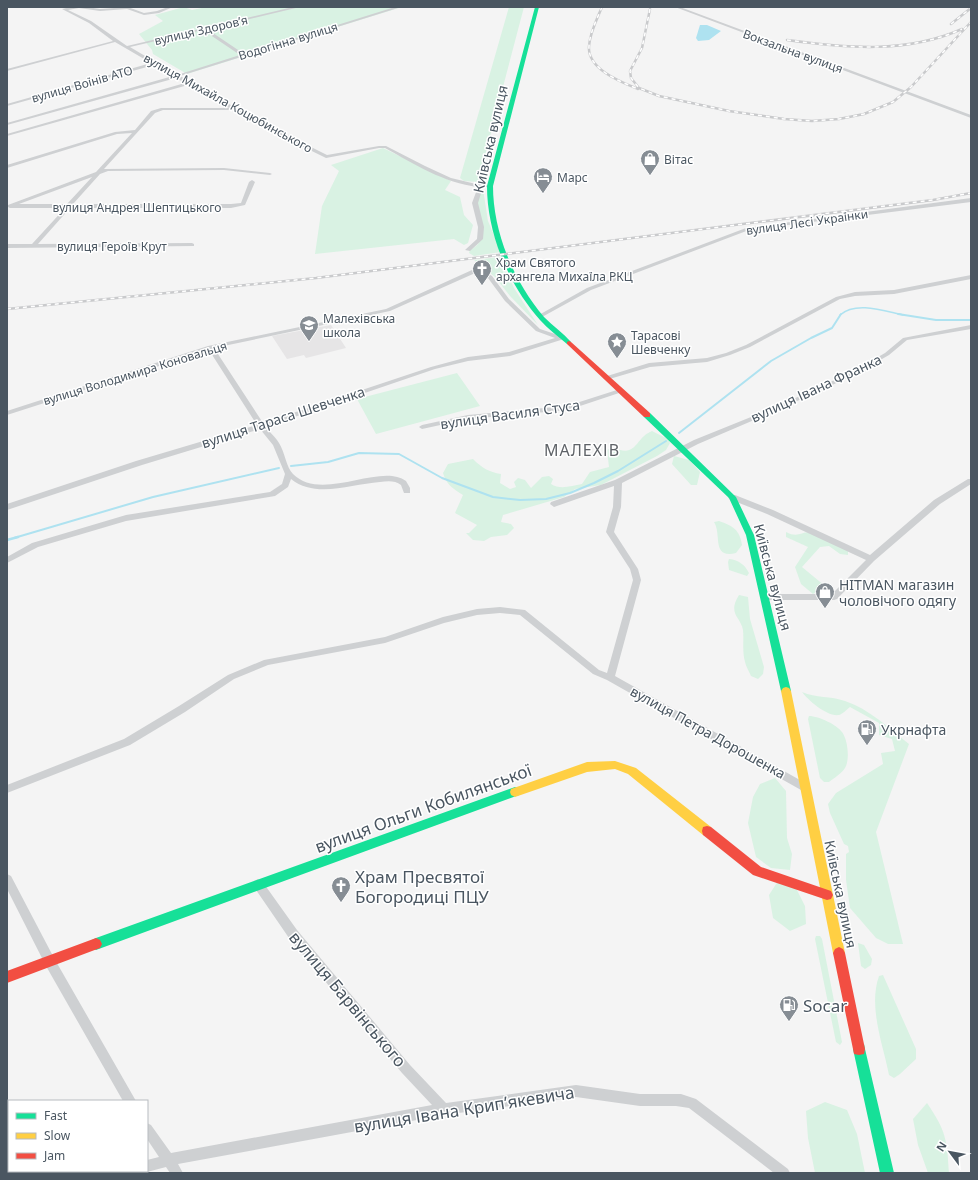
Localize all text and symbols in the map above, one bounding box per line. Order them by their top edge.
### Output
street label: вулиця Здоровʼя [153,11,249,49]
street label: Водогінна вулиця [236,18,340,64]
street label: Вокзальна вулиця [741,25,845,77]
street label: вулиця Михайла Коцюбинського [141,49,315,157]
street label: вулиця Воїнів АТО [29,61,135,107]
street label: Київська вулиця [468,83,512,195]
shop icon: Вітас [639,148,661,176]
place label: Вітас [664,151,693,168]
hotel icon: Марс [532,166,554,194]
place label: Марс [557,169,588,186]
street label: вулиця Андрея Шептицького [53,199,221,216]
street label: вулиця Лесі Українки [745,205,869,239]
street label: вулиця Героїв Крут [57,238,167,255]
place label: Храм Святого архангела Михаїла РКЦ [496,254,633,285]
church icon: Храм Святого архангела Михаїла РКЦ [471,258,493,286]
place label: Малехівська школа [323,310,395,341]
school or university icon: Малехівська школа [298,314,320,342]
place label: Тарасові Шевченку [631,327,691,358]
place icon: Тарасові Шевченку [606,331,628,359]
street label: вулиця Володимира Коновальця [41,337,229,409]
street label: вулиця Івана Франка [747,349,885,427]
street label: вулиця Тараса Шевченка [199,382,367,452]
street label: вулиця Василя Стуса [439,395,581,433]
district label: МАЛЕХІВ [544,439,620,461]
street label: Київська вулиця [750,522,796,632]
place label: HITMAN магазин чоловічого одягу [839,575,957,610]
shop icon: HITMAN магазин чоловічого одягу [814,581,836,609]
street label: вулиця Петра Дорошенка [627,681,789,783]
fuel station icon: Укрнафта [856,718,878,746]
place label: Укрнафта [881,720,946,739]
street label: вулиця Ольги Кобилянської [311,758,535,858]
street label: Київська вулиця [820,838,862,950]
place label: Храм Пресвятої Богородиці ПЦУ [355,865,489,908]
church icon: Храм Пресвятої Богородиці ПЦУ [330,875,352,903]
street label: вулиця Барвінського [284,926,412,1072]
fuel station icon: Socar [778,994,800,1022]
place label: Socar [803,994,847,1017]
street label: вулиця Івана Крипʼякевича [352,1080,576,1138]
legend [8,1100,148,1172]
text: Fast [44,1107,68,1124]
text: Slow [44,1127,71,1144]
north arrow [930,1132,970,1172]
text: N [932,1139,950,1154]
text: Jam [43,1147,65,1164]

